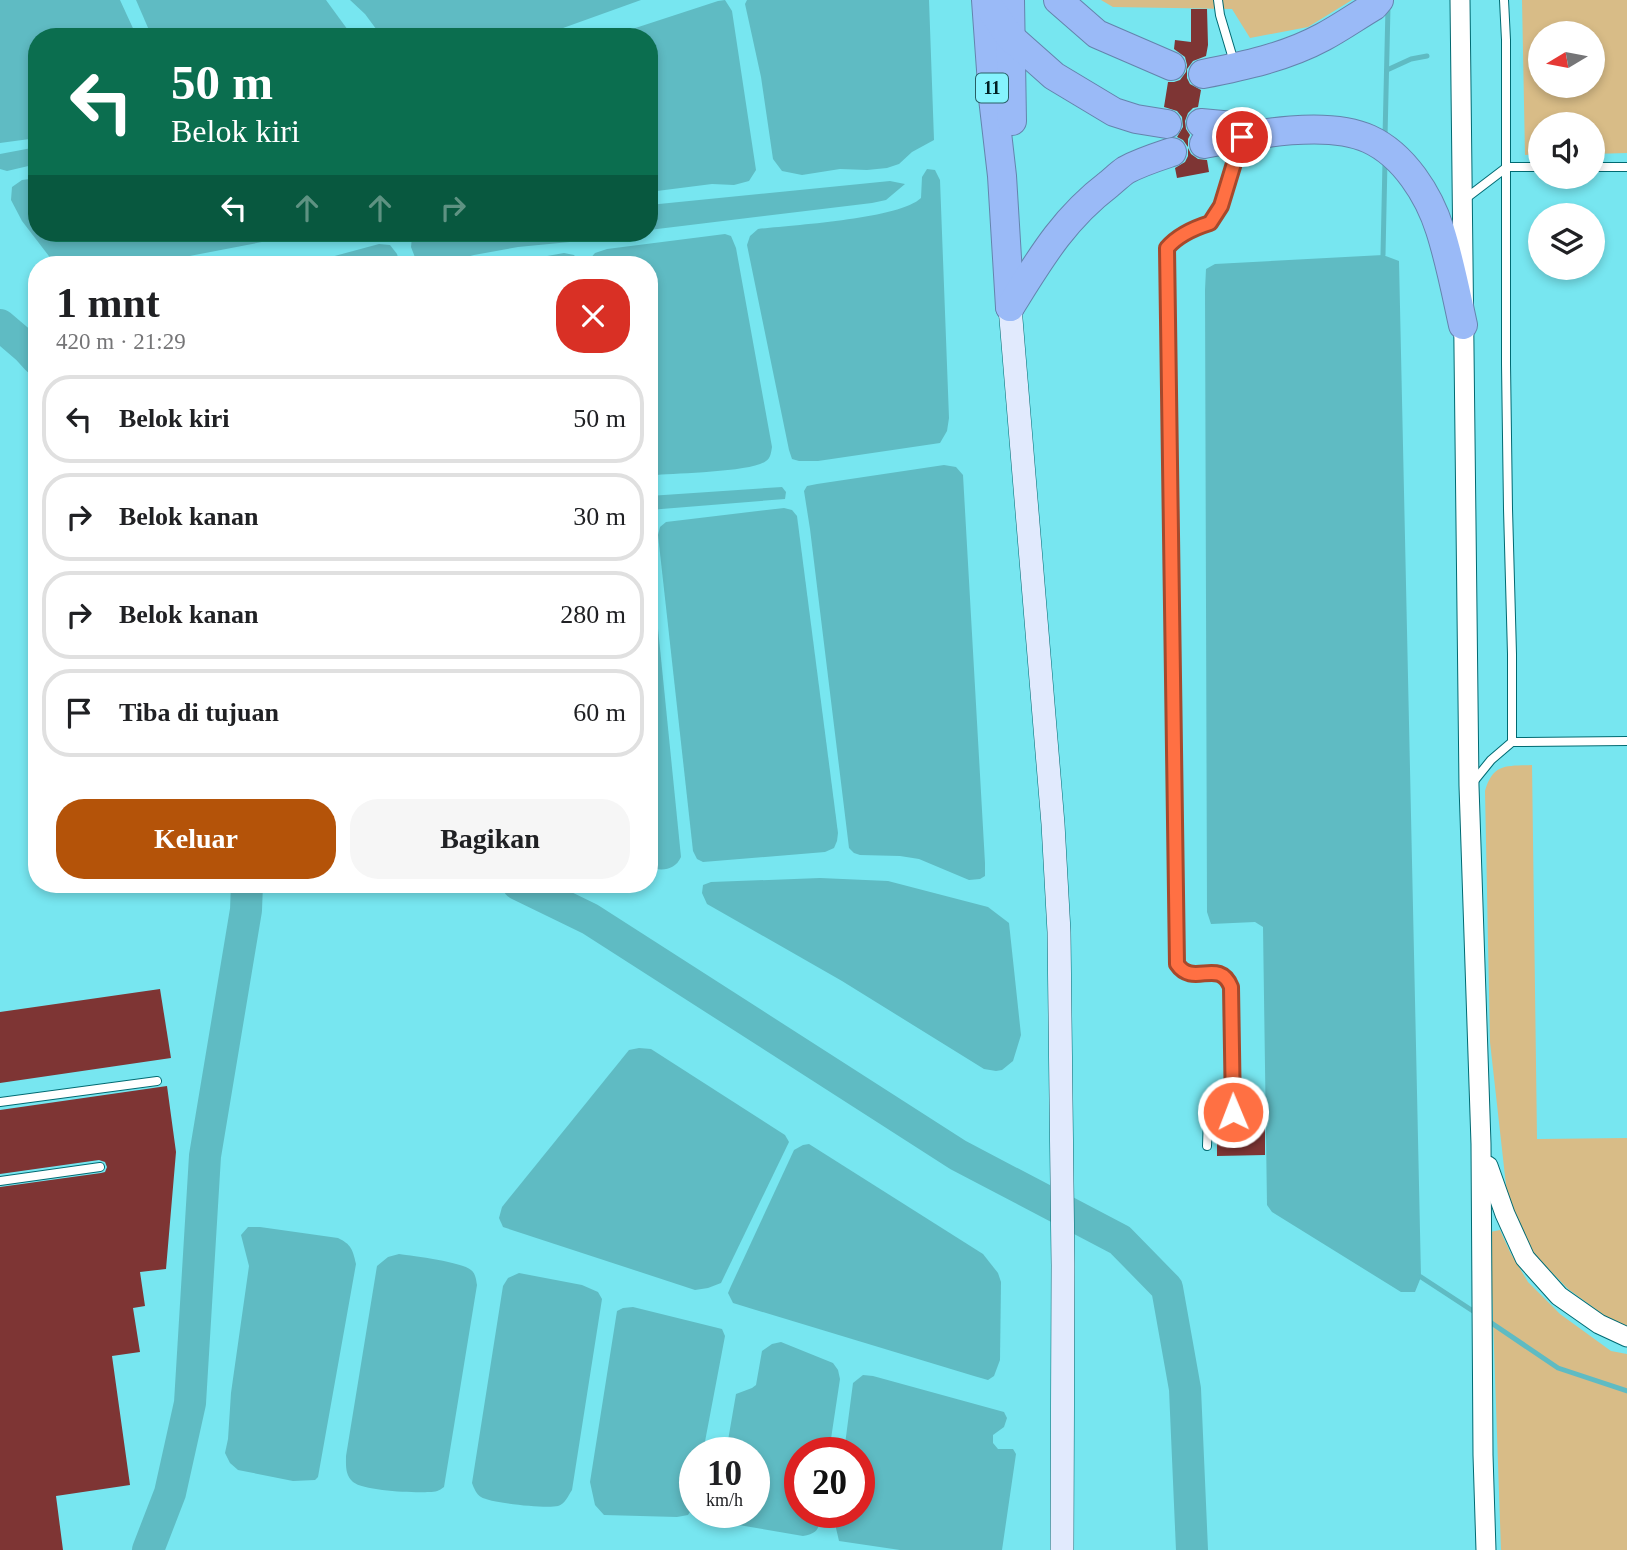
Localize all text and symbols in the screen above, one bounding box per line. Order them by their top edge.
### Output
north arrow [1528,21,1605,98]
map controls [1528,21,1605,280]
text: 50 m [171,55,273,110]
icon: left [56,56,147,147]
road number: 11 [976,74,1008,102]
pin [1212,107,1272,167]
button: sound [1528,112,1605,189]
text: Belok kiri [171,113,300,149]
icon: arrive [1223,118,1261,156]
icon: left [215,189,253,227]
icon: ahead [288,189,326,227]
icon: ahead [361,189,399,227]
icon: right [434,189,472,227]
button: layers [1528,203,1605,280]
button: close [556,279,630,353]
text: 1 mnt [56,280,160,326]
text: 420 m · 21:29 [56,329,186,354]
icon: left [60,400,98,438]
text: Belok kiri [119,404,230,433]
text: 50 m [573,404,626,433]
icon: right [60,498,98,536]
text: Belok kanan [119,502,258,531]
text: 30 m [573,502,626,531]
icon: right [60,596,98,634]
text: Belok kanan [119,600,258,629]
text: 280 m [560,600,626,629]
icon: arrive [60,694,98,732]
text: Tiba di tujuan [119,698,279,727]
text: 60 m [573,698,626,727]
button: Keluar [56,799,336,879]
button: Bagikan [350,799,630,879]
position arrow [1196,1075,1270,1149]
speed limit sign: 20 [784,1437,875,1528]
text: 10 [707,1454,742,1493]
text: km/h [706,1490,743,1510]

